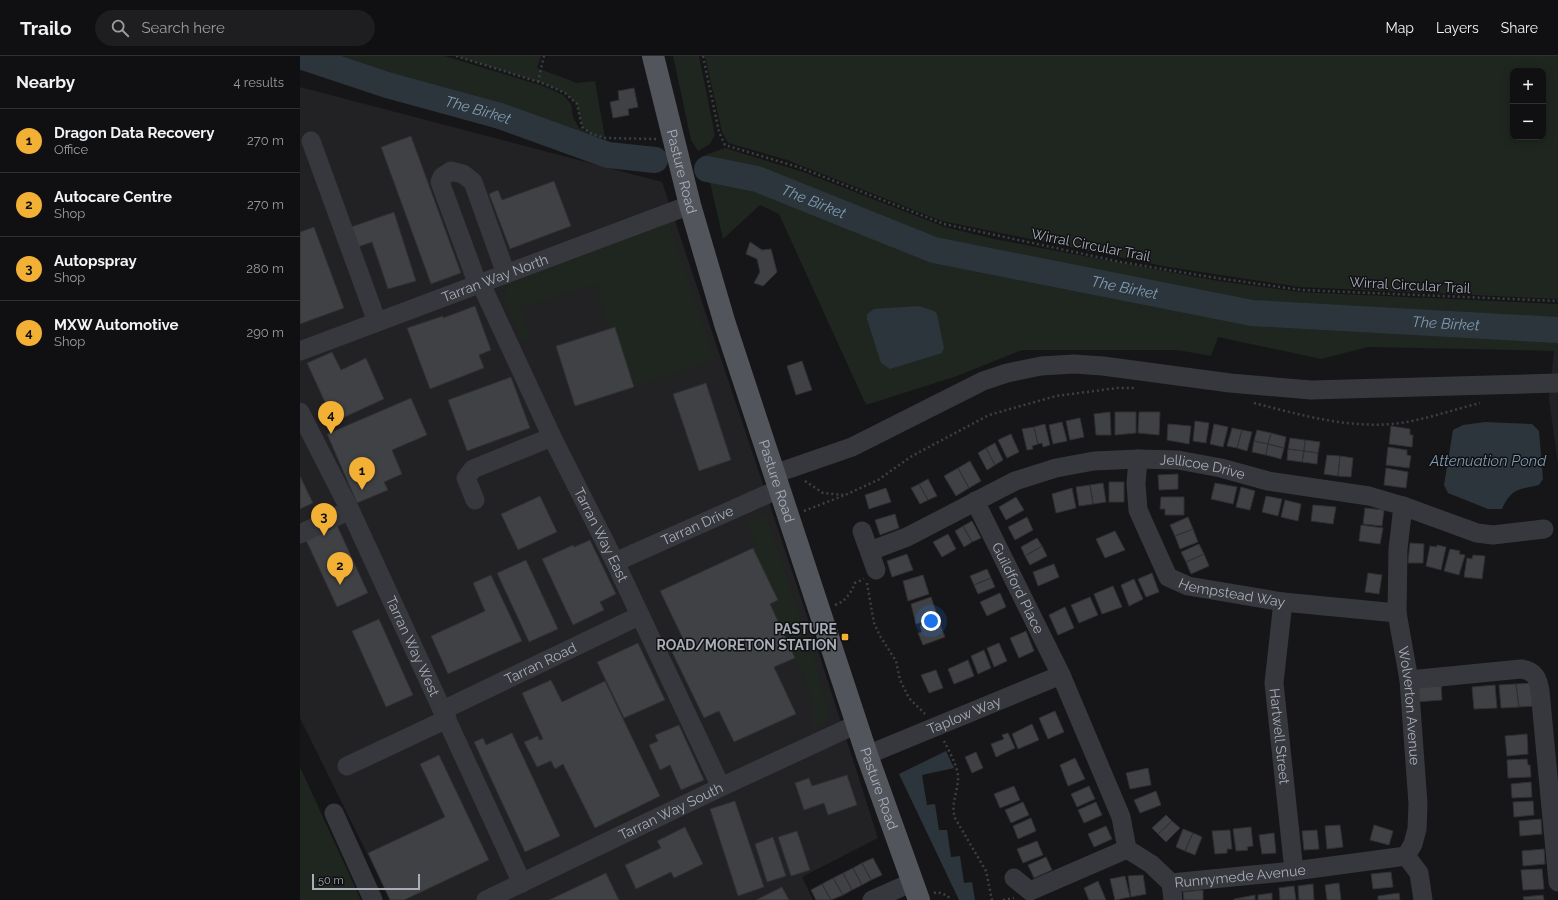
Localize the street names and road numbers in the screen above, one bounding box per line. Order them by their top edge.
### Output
street label: Pasture Road [664,128,700,215]
street label: Wirral Circular Trail [1030,226,1152,264]
street label: Tarran Way North [439,251,550,305]
street label: Wirral Circular Trail [1349,274,1471,296]
street label: Pasture Road [756,438,798,525]
street label: Jellicoe Drive [1160,452,1247,482]
street label: Tarran Way East [571,485,631,585]
street label: Tarran Drive [659,502,736,548]
street label: Guildford Place [989,540,1047,636]
street label: Hempstead Way [1176,575,1287,610]
street label: Tarran Way West [383,594,443,699]
street label: Tarran Road [502,639,579,687]
street label: Wolverton Avenue [1395,645,1423,766]
street label: Hartwell Street [1267,687,1293,785]
street label: Taplow Way [925,692,1004,737]
street label: Pasture Road [857,745,901,832]
street label: Tarran Way South [616,779,725,843]
street label: Runnymede Avenue [1174,862,1306,891]

